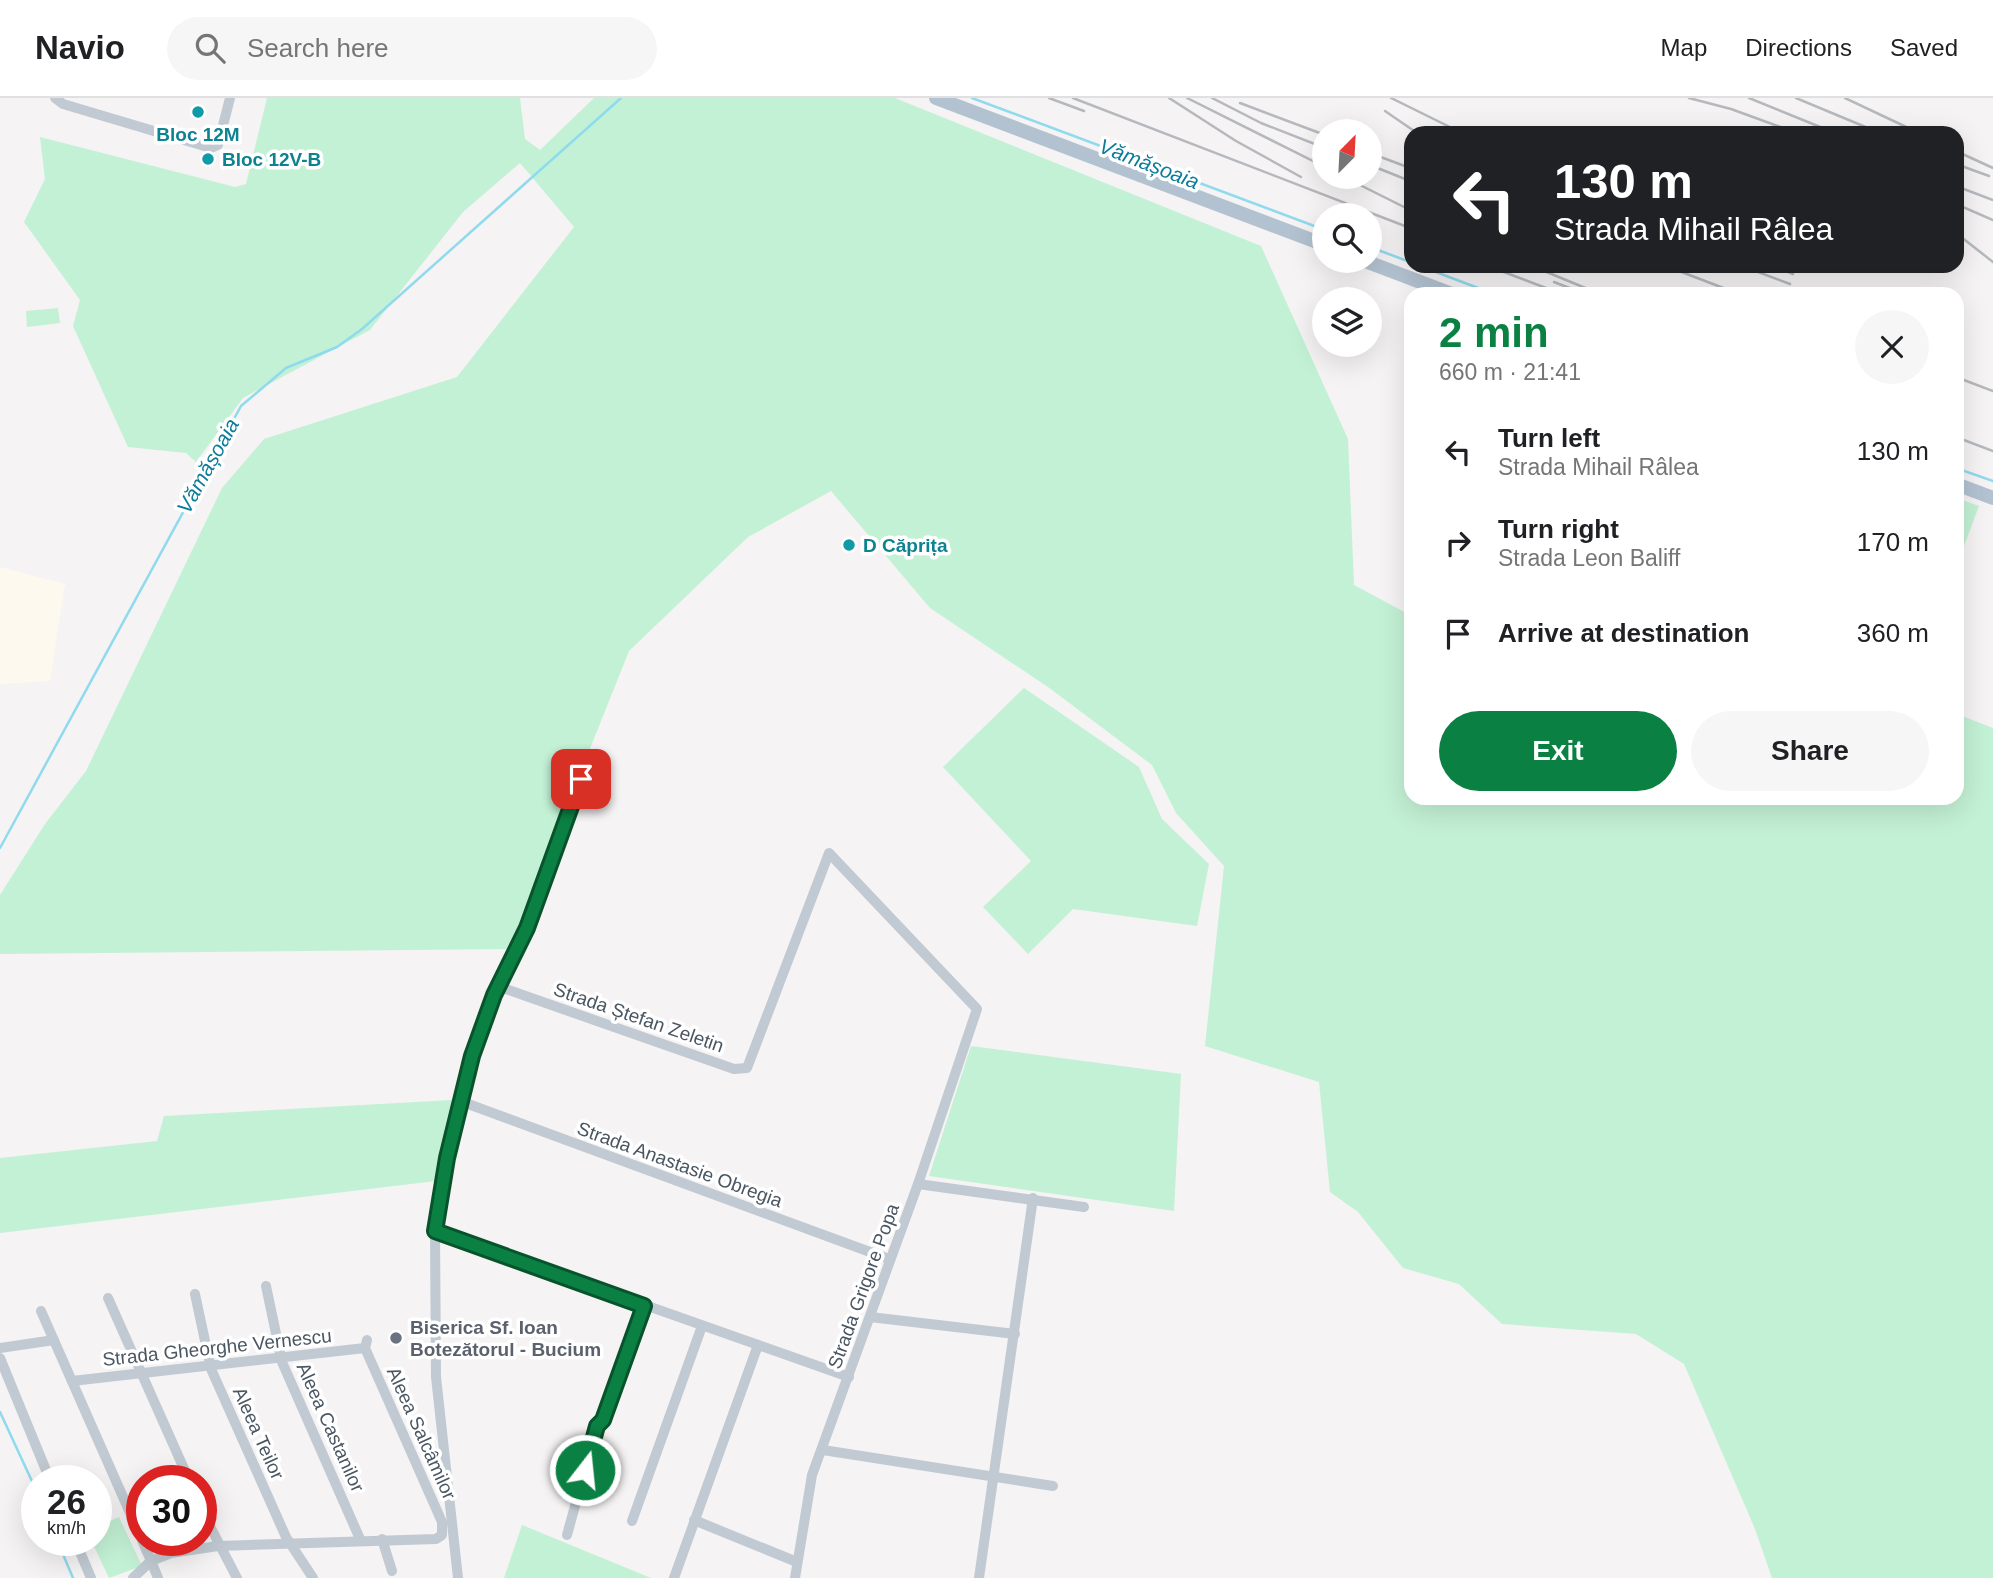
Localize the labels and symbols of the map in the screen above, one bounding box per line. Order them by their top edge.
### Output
marker: Bloc 12M [190,104,206,120]
north arrow [1312,119,1382,189]
place label: Bloc 12M [156,124,240,145]
water label: Vămășoaia [1096,134,1202,193]
place label: Bloc 12V-B [222,149,321,170]
marker: Bloc 12V-B [200,151,216,167]
water label: Vămășoaia [172,414,243,517]
place label: D Căprița [863,535,948,556]
marker: D Căprița [841,537,857,553]
pin [551,749,611,809]
street label: Strada Ștefan Zeletin [551,978,727,1056]
street label: Strada Anastasie Obregia [575,1118,786,1212]
street label: Strada Grigore Popa [824,1200,903,1372]
place label: Biserica Sf. Ioan Botezătorul - Bucium [410,1317,601,1360]
street label: Strada Gheorghe Vernescu [101,1325,333,1370]
marker: Biserica Sf. Ioan Botezătorul - Bucium [388,1330,404,1346]
street label: Aleea Castanilor [293,1359,369,1496]
street label: Aleea Salcâmilor [383,1364,460,1503]
street label: Aleea Teilor [229,1384,289,1483]
position arrow [548,1433,622,1507]
speed limit sign: 30 [126,1465,217,1556]

